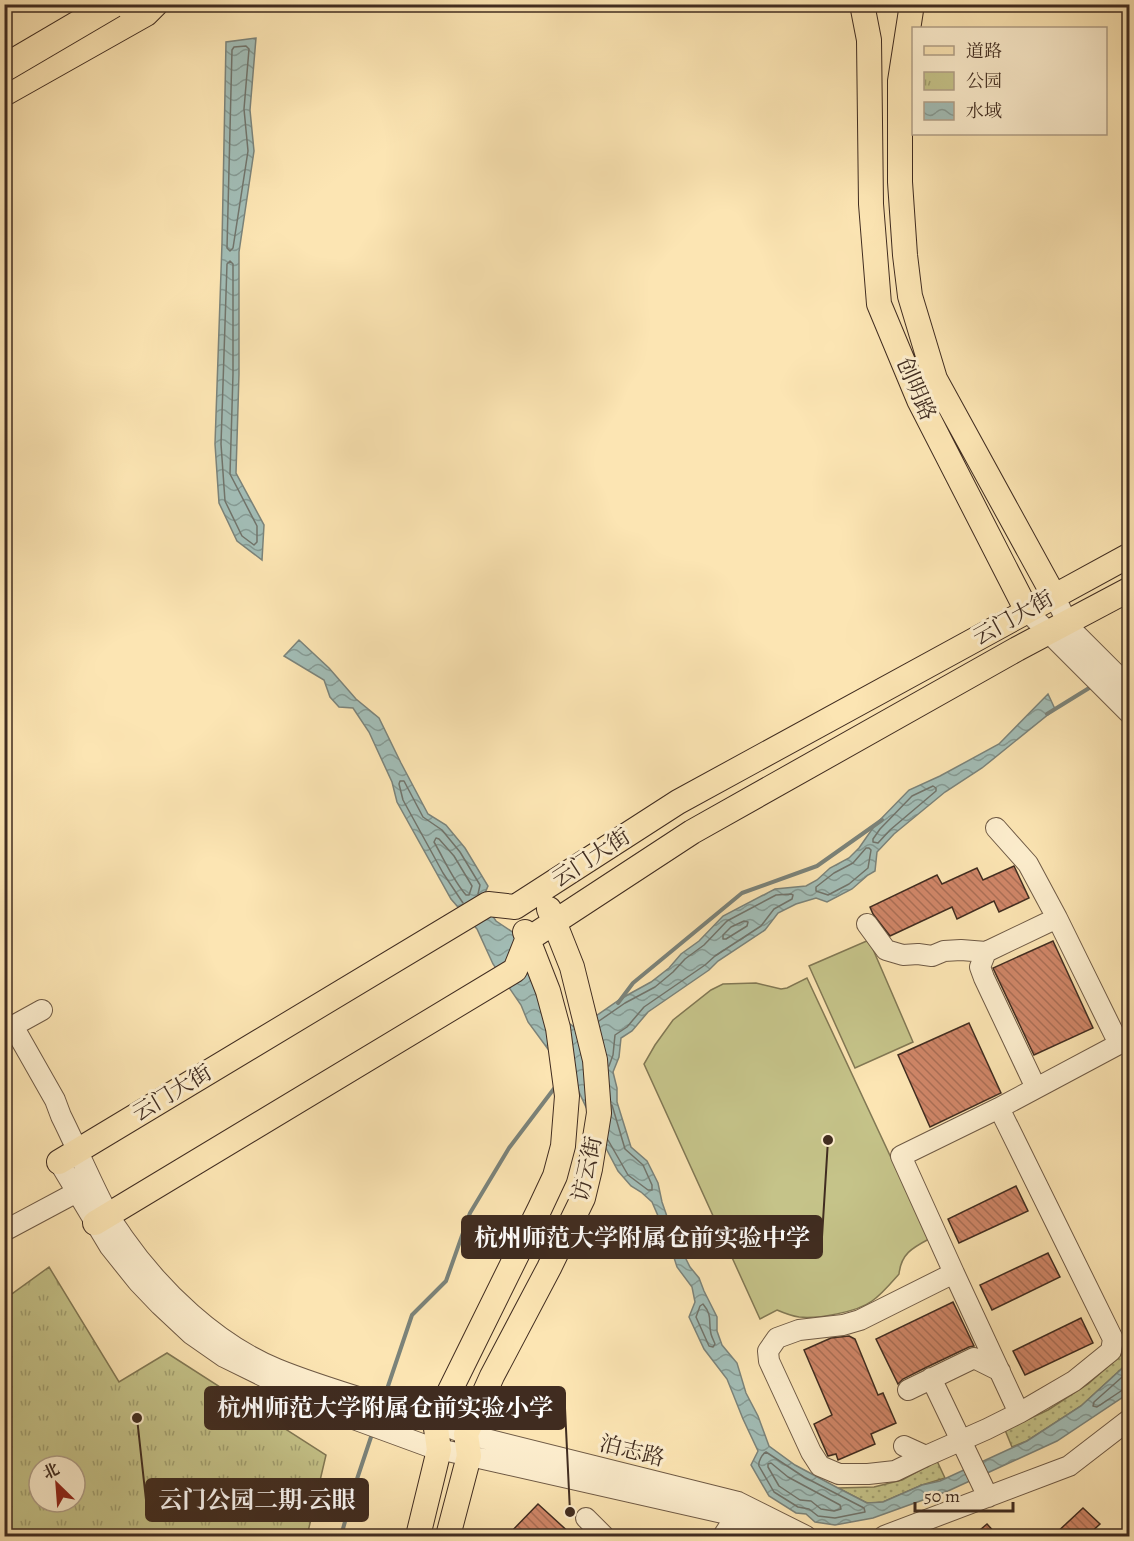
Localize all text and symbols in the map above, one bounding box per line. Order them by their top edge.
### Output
legend [912,27,1107,135]
text: 道路 [966,39,1002,63]
text: 公园 [966,69,1002,93]
text: 水域 [966,99,1002,123]
street label: 创明路 [889,353,943,425]
street label: 云门大街 [967,584,1059,652]
street label: 云门大街 [546,821,636,895]
street label: 云门大街 [127,1057,217,1129]
street label: 访云街 [565,1133,609,1205]
callout: 杭州师范大学附属仓前实验中学 [462,1216,822,1258]
text: 杭州师范大学附属仓前实验中学 [474,1222,810,1254]
callout: 杭州师范大学附属仓前实验小学 [205,1387,565,1429]
text: 杭州师范大学附属仓前实验小学 [217,1392,553,1424]
street label: 泊志路 [596,1428,668,1474]
north arrow [27,1454,87,1514]
text: 北 [39,1458,63,1485]
scale bar [915,1475,1012,1513]
callout: 云门公园二期·云眼 [146,1479,368,1521]
text: 云门公园二期·云眼 [158,1484,356,1516]
text: 50 m [924,1484,960,1508]

